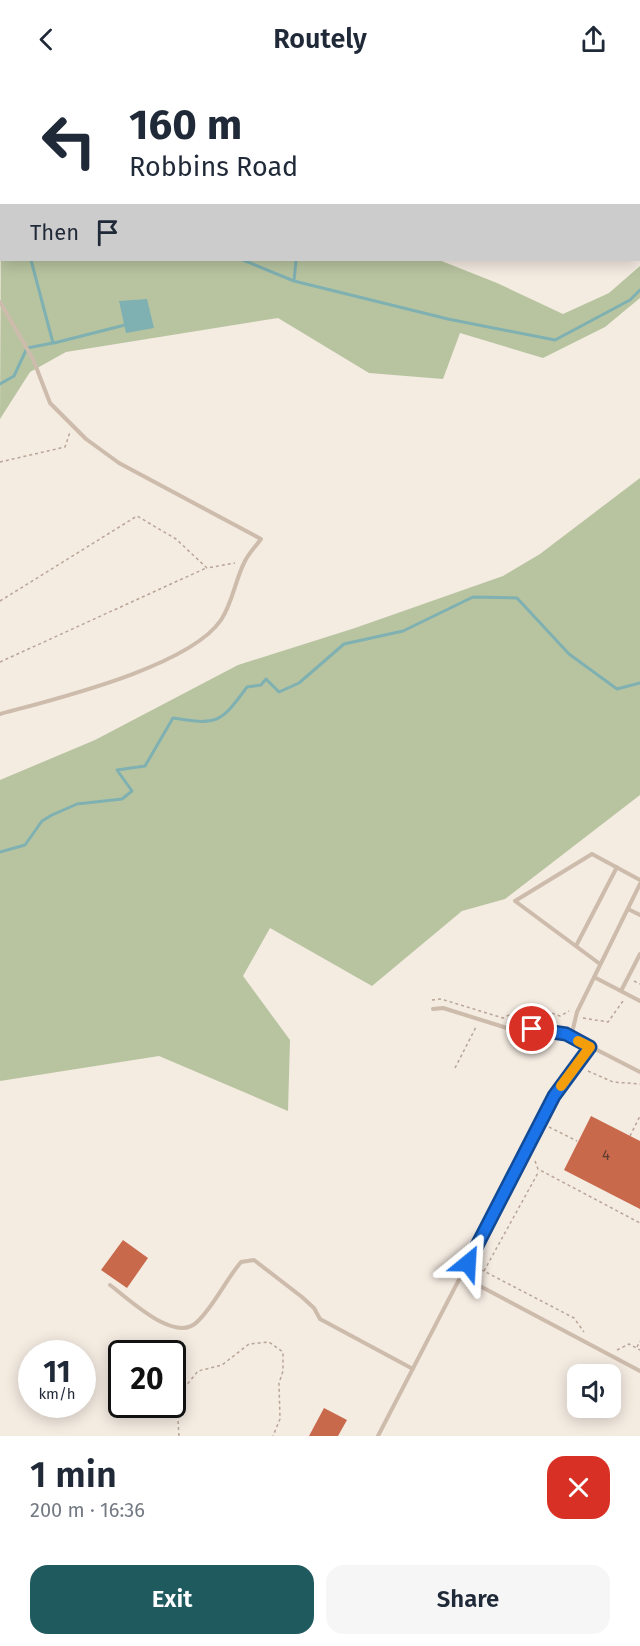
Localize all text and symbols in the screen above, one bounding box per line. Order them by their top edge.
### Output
icon: back [30,23,63,56]
text: Routely [273,23,367,55]
icon: share [577,23,610,56]
text: 160 m [129,100,242,150]
icon: left [30,102,108,180]
text: Robbins Road [129,151,298,183]
icon: arrive [91,216,124,249]
text: Then [30,219,79,246]
pin [506,1003,557,1054]
icon: arrive [515,1012,548,1045]
house number: 4 [602,1146,610,1164]
position arrow [436,1231,500,1295]
speed limit sign: 20 [108,1340,186,1418]
text: 11 [43,1354,71,1390]
map controls [567,1364,621,1418]
button: sound [567,1364,621,1418]
text: km/h [38,1385,76,1403]
text: 1 min [30,1453,117,1497]
button: close [547,1456,610,1519]
text: 200 m · 16:36 [30,1498,145,1522]
button: Exit [30,1565,314,1634]
button: Share [326,1565,610,1634]

